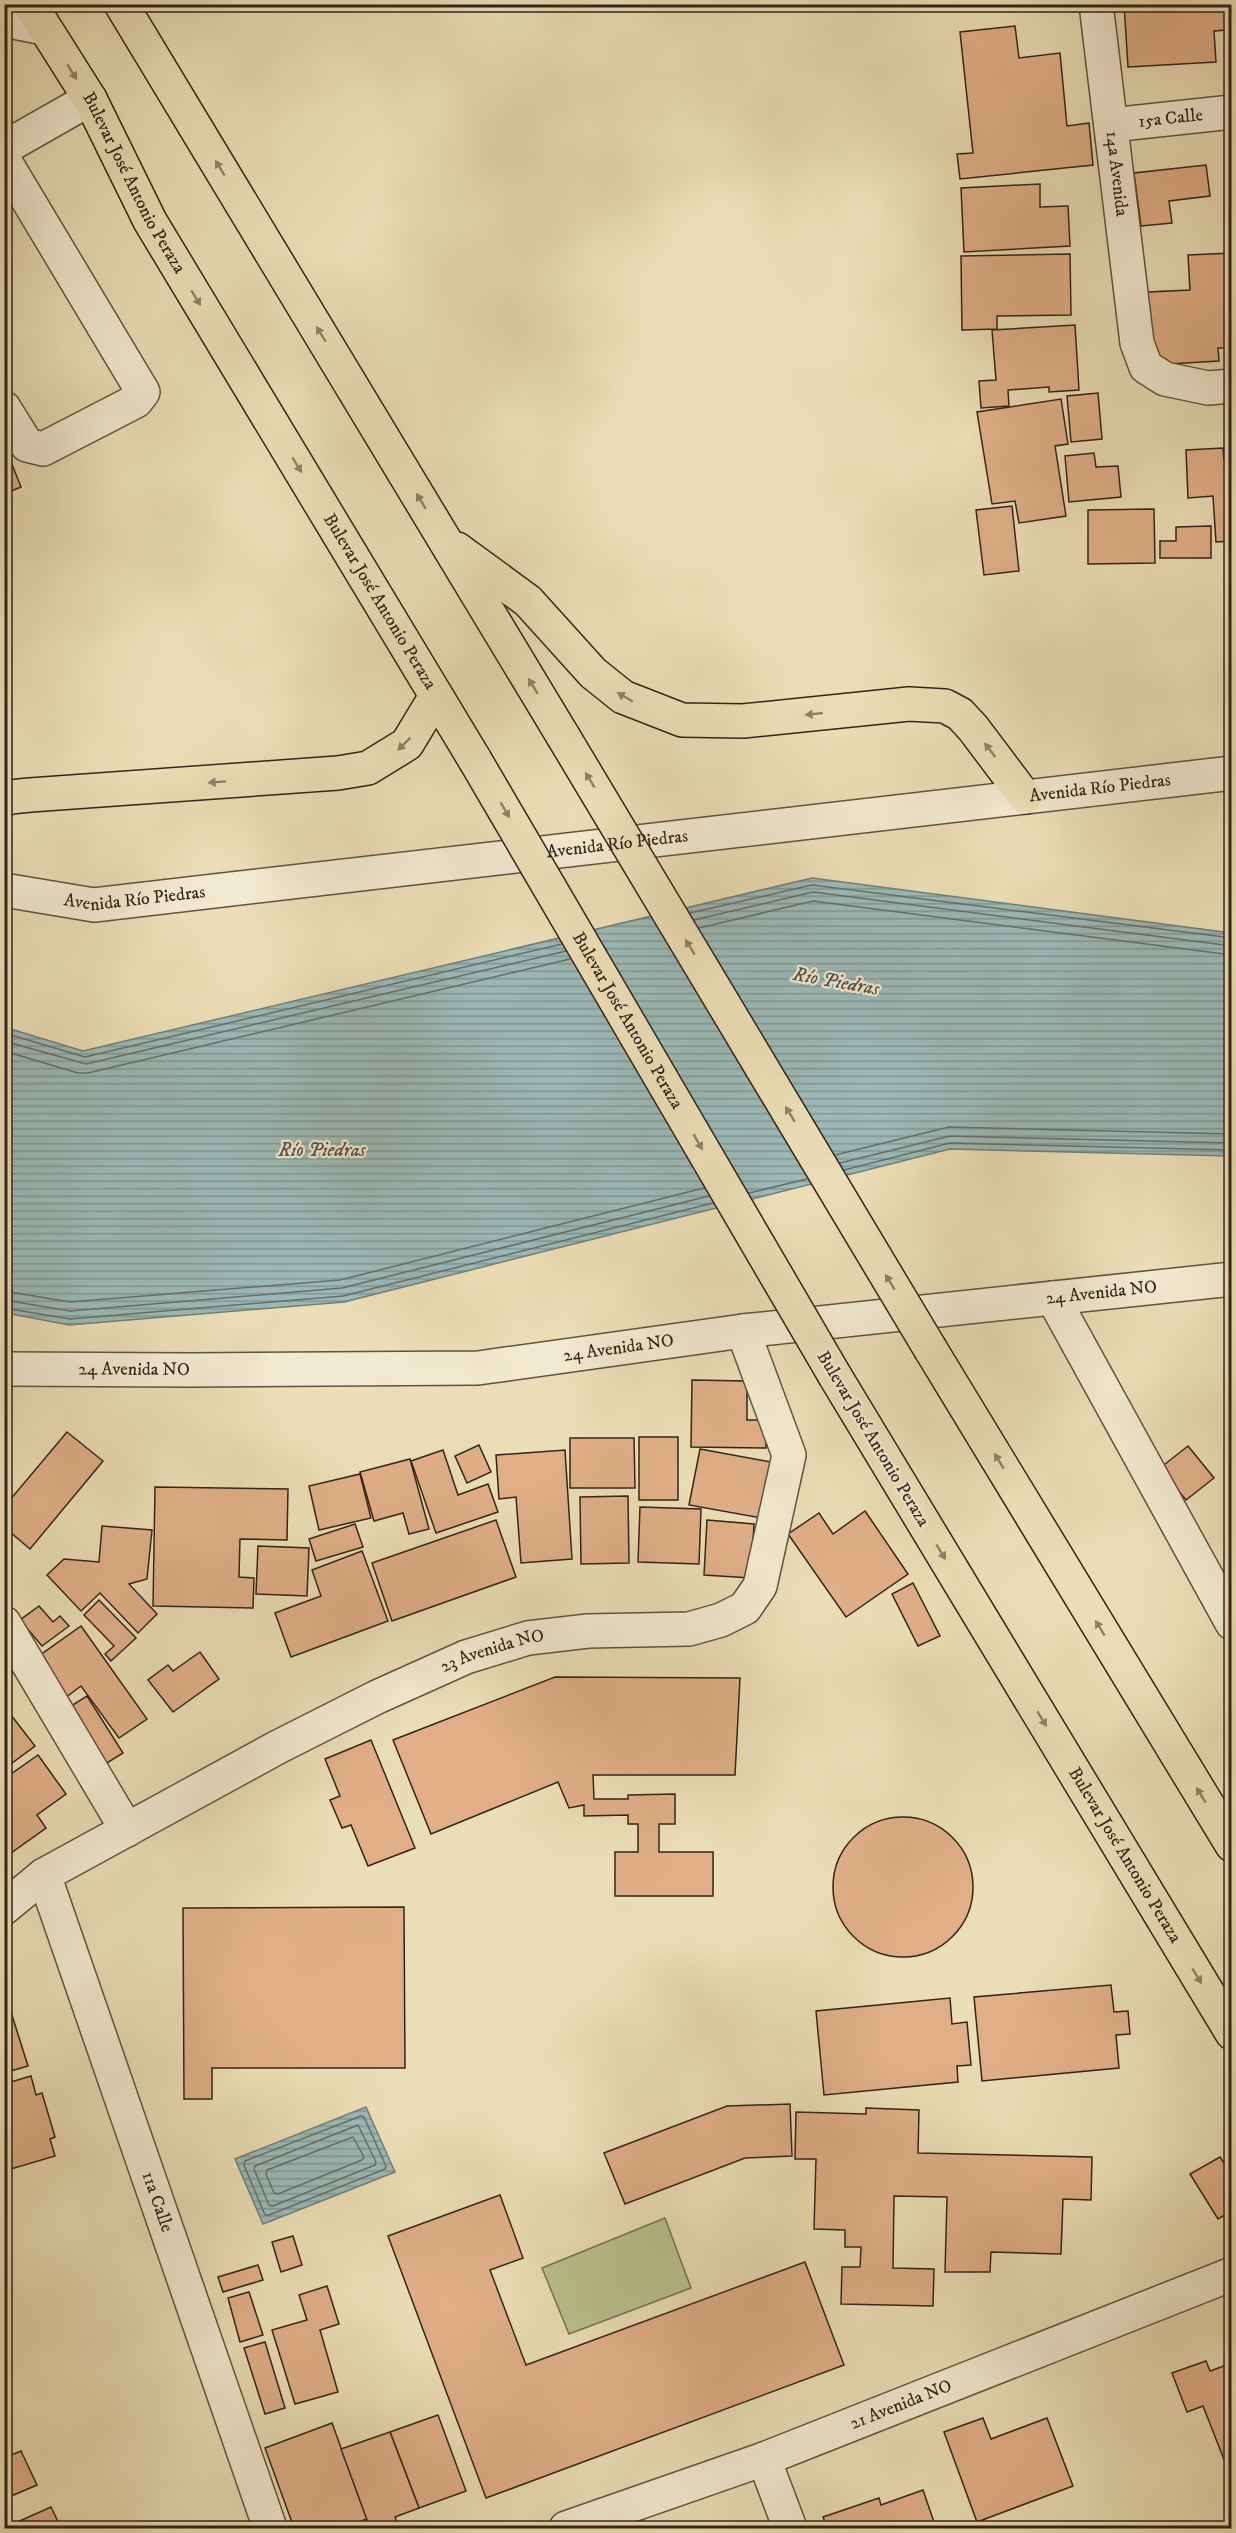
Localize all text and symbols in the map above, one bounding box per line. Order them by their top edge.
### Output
one-way arrow [67,64,78,80]
street label: Bulevar José Antonio Peraza [77,88,190,278]
street label: 15a Calle [1137,104,1204,133]
street label: 14a Avenida [1100,130,1133,218]
one-way arrow [214,159,225,176]
one-way arrow [191,290,201,307]
one-way arrow [315,326,326,342]
one-way arrow [291,457,302,473]
one-way arrow [416,493,427,509]
street label: Bulevar José Antonio Peraza [318,510,441,694]
one-way arrow [528,678,539,694]
one-way arrow [617,691,633,702]
one-way arrow [805,709,824,719]
one-way arrow [397,737,411,751]
one-way arrow [984,742,996,758]
street label: Avenida Río Piedras [1028,769,1172,807]
one-way arrow [584,772,595,788]
one-way arrow [208,777,227,786]
one-way arrow [500,802,510,819]
street label: Avenida Río Piedras [545,825,689,863]
street label: Avenida Río Piedras [62,881,206,916]
street label: Bulevar José Antonio Peraza [567,928,688,1114]
one-way arrow [684,939,695,955]
water label: Río Piedras [790,962,882,1002]
one-way arrow [785,1106,796,1122]
one-way arrow [693,1134,704,1150]
water label: Río Piedras [277,1138,367,1163]
one-way arrow [885,1274,896,1290]
street label: 24 Avenida NO [1045,1276,1158,1310]
street label: 24 Avenida NO [562,1330,675,1367]
street label: Bulevar José Antonio Peraza [812,1347,934,1531]
street label: 24 Avenida NO [78,1358,190,1381]
one-way arrow [993,1453,1004,1469]
one-way arrow [936,1544,947,1560]
one-way arrow [1095,1619,1105,1636]
street label: 23 Avenida NO [437,1625,545,1678]
one-way arrow [1037,1711,1047,1728]
street label: Bulevar José Antonio Peraza [1063,1763,1186,1947]
one-way arrow [1196,1787,1207,1803]
one-way arrow [1192,1968,1203,1984]
street label: 11a Calle [137,2169,178,2235]
street label: 21 Avenida NO [847,2375,955,2435]

